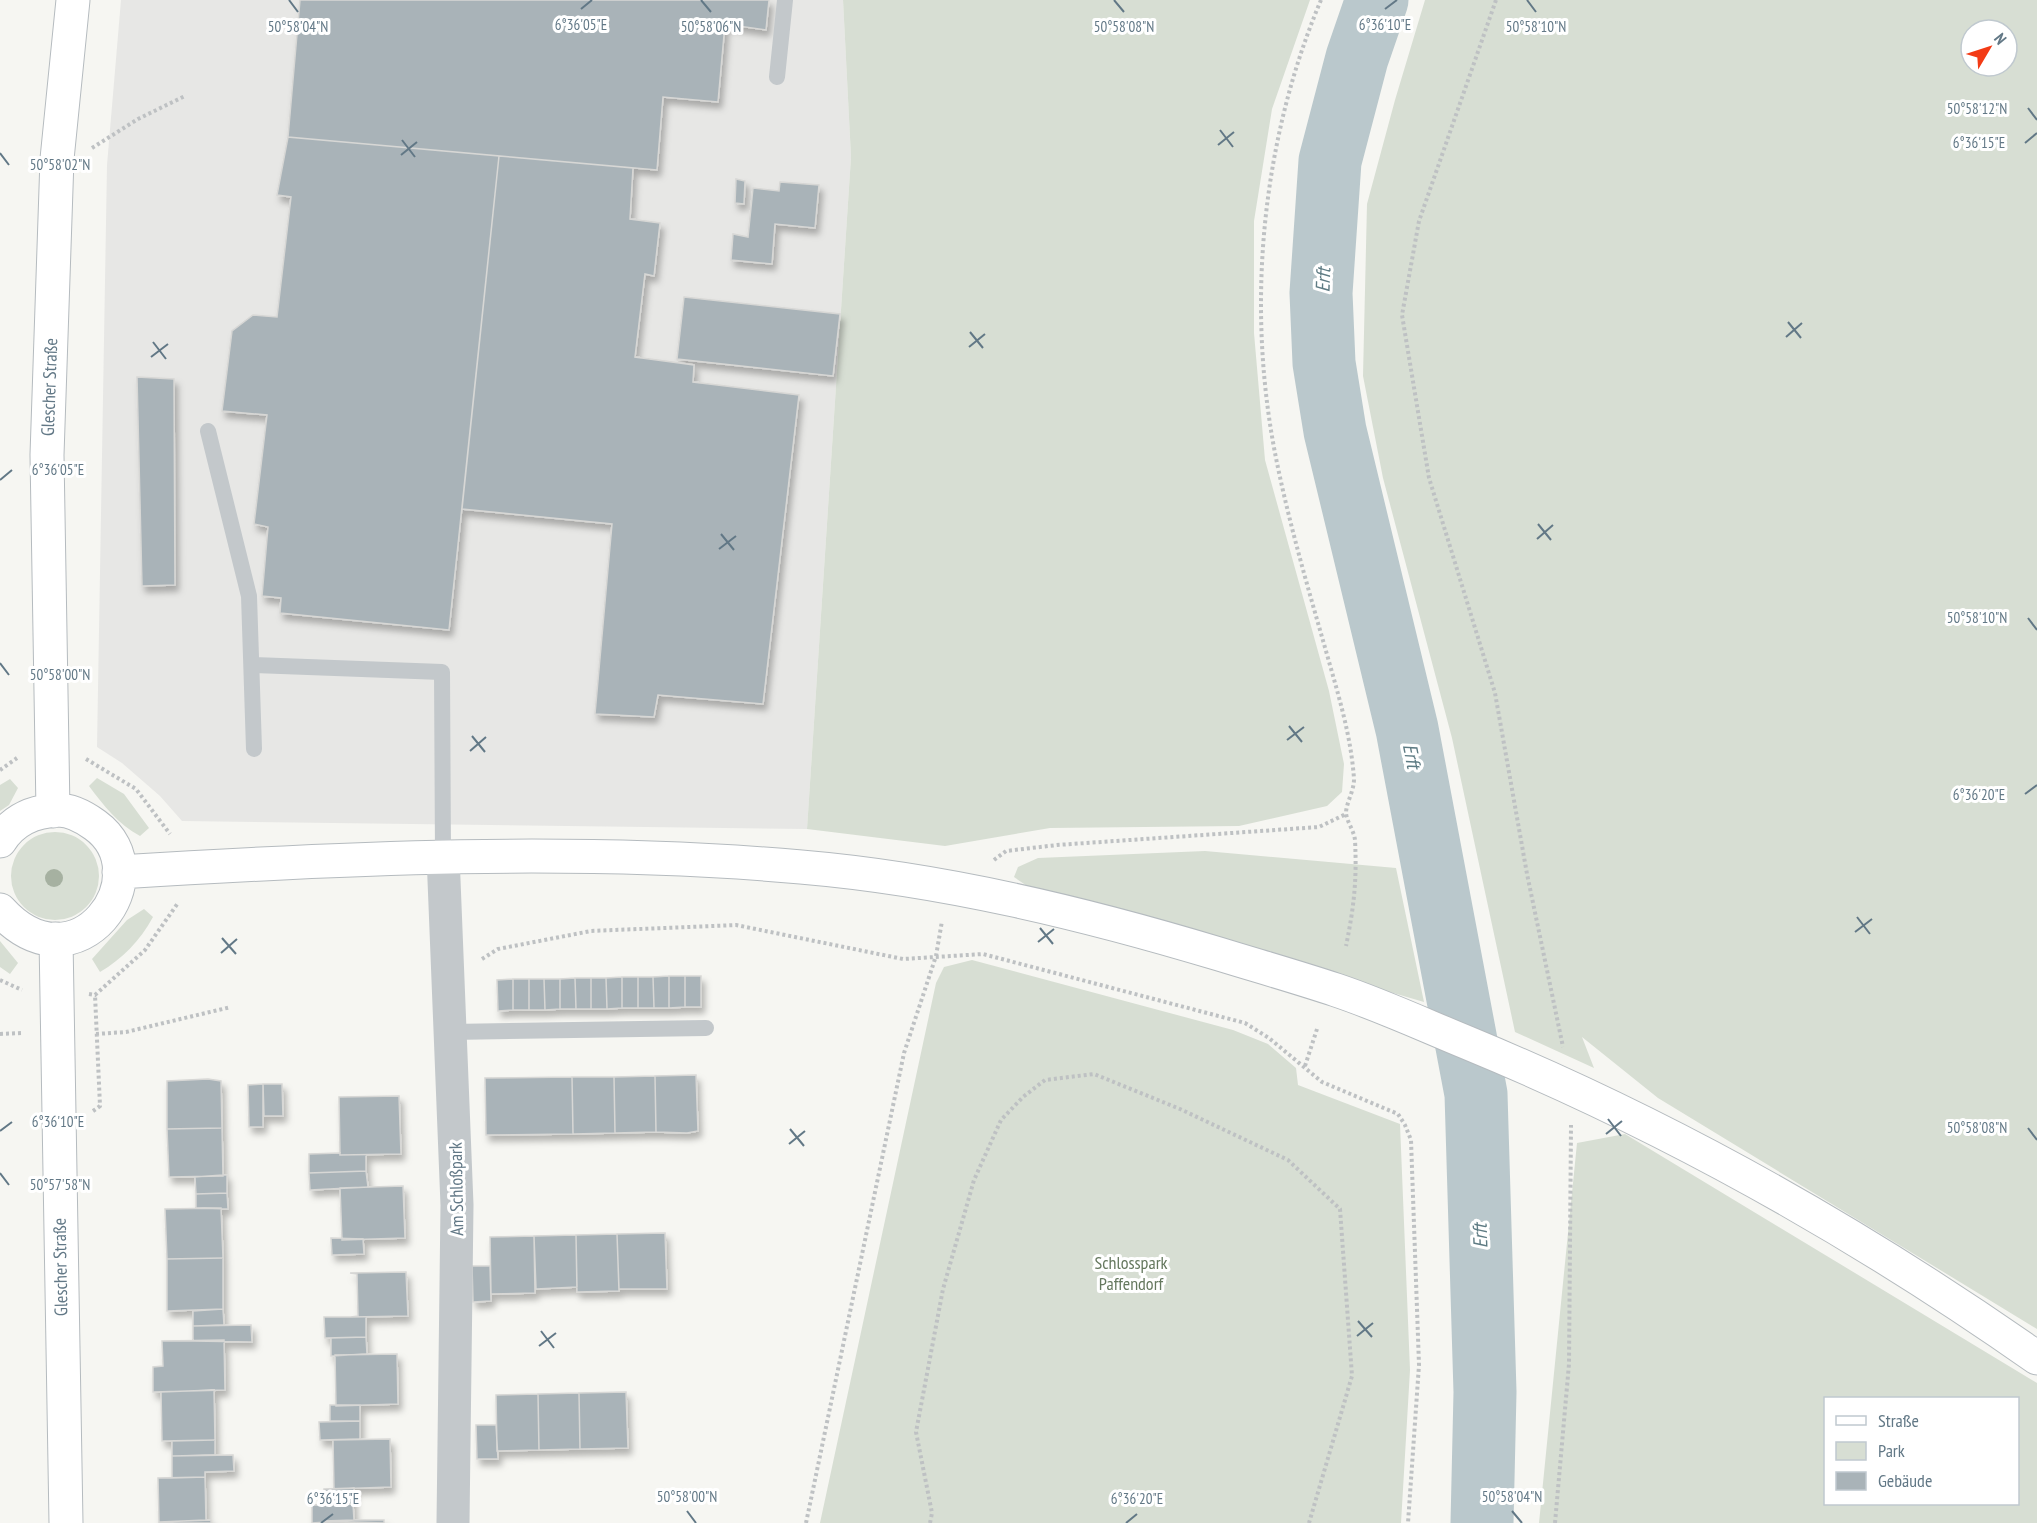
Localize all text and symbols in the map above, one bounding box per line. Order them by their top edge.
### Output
text: 6°36'05"E [555,15,607,34]
text: 6°36'10"E [1359,15,1411,34]
text: 50°58'04"N [268,17,328,36]
text: 50°58'06"N [681,17,741,36]
text: 50°58'08"N [1094,17,1154,36]
text: 50°58'10"N [1506,17,1566,36]
north arrow [1959,18,2019,78]
text: N [1990,29,2011,48]
text: 50°58'12"N [1947,99,2007,118]
text: 6°36'15"E [1953,133,2005,152]
text: 50°58'02"N [30,155,90,174]
water label: Erft [1310,265,1337,293]
street label: Glescher Straße [36,338,62,436]
text: 6°36'05"E [32,460,84,479]
text: 50°58'10"N [1947,608,2007,627]
text: 50°58'00"N [30,665,90,684]
water label: Erft [1397,742,1428,773]
text: 6°36'20"E [1953,785,2005,804]
text: 6°36'10"E [32,1112,84,1131]
text: 50°58'08"N [1947,1118,2007,1137]
street label: Am Schloßpark [444,1142,468,1236]
text: 50°57'58"N [30,1175,90,1194]
street label: Glescher Straße [48,1218,72,1316]
water label: Erft [1466,1221,1493,1249]
park label: Schlosspark Paffendorf [1094,1251,1168,1295]
legend [1824,1397,2019,1505]
text: Straße [1878,1409,1919,1432]
text: Park [1878,1439,1905,1462]
text: Gebäude [1878,1469,1932,1492]
text: 50°58'00"N [657,1487,717,1506]
text: 50°58'04"N [1482,1487,1542,1506]
text: 6°36'15"E [307,1489,359,1508]
text: 6°36'20"E [1111,1489,1163,1508]

